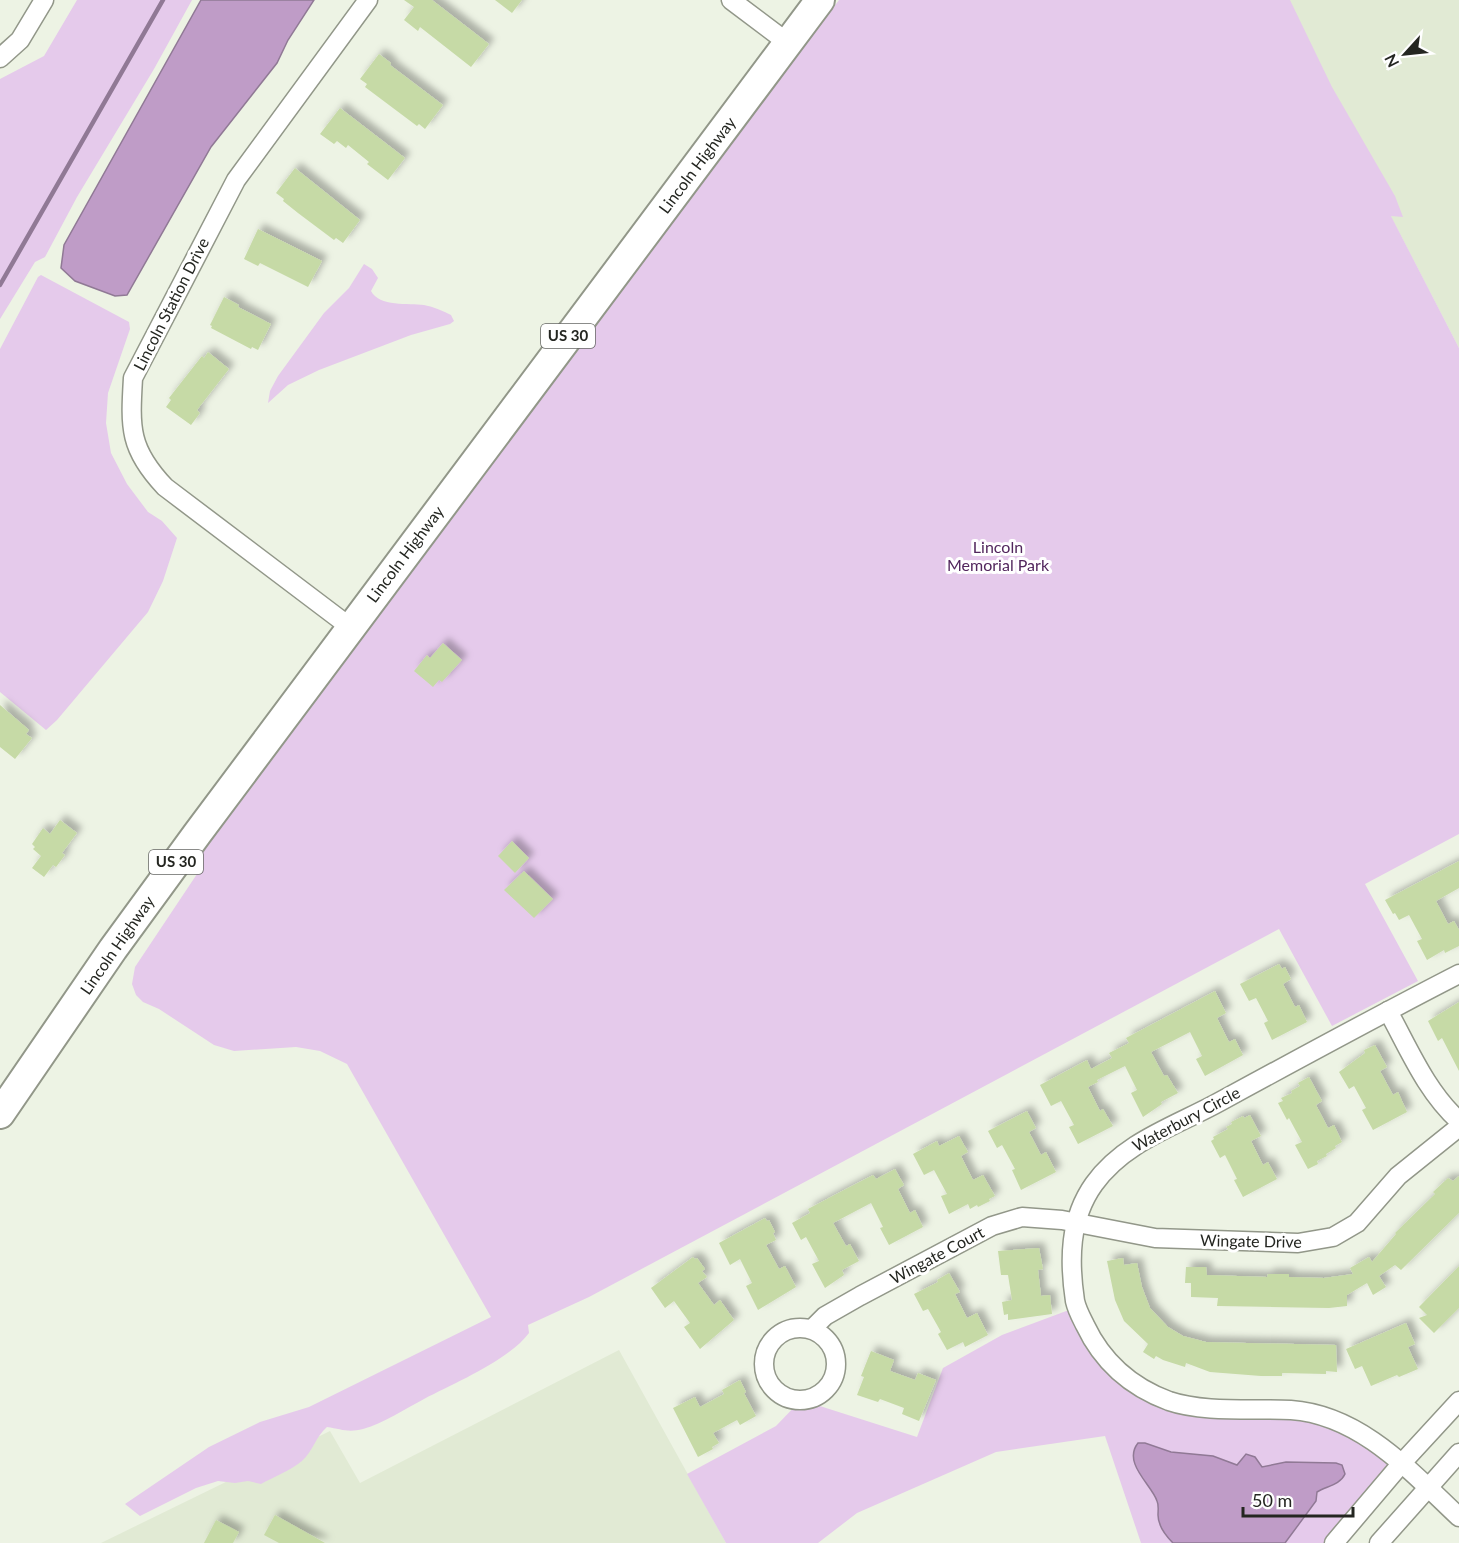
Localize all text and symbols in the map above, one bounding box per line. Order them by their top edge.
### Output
north arrow [1375,24,1435,84]
text: N [1380,51,1402,71]
street label: Lincoln Highway [654,112,740,217]
street label: Lincoln Station Drive [129,234,212,373]
road number: US 30 [541,324,595,348]
street label: Lincoln Highway [362,501,448,606]
park label: Lincoln Memorial Park [947,537,1050,574]
road number: US 30 [149,850,203,874]
street label: Lincoln Highway [76,891,158,998]
street label: Waterbury Circle [1129,1082,1243,1155]
street label: Wingate Court [886,1222,987,1287]
street label: Wingate Drive [1200,1230,1302,1251]
scale bar [1243,1480,1352,1518]
text: 50 m [1252,1489,1292,1511]

